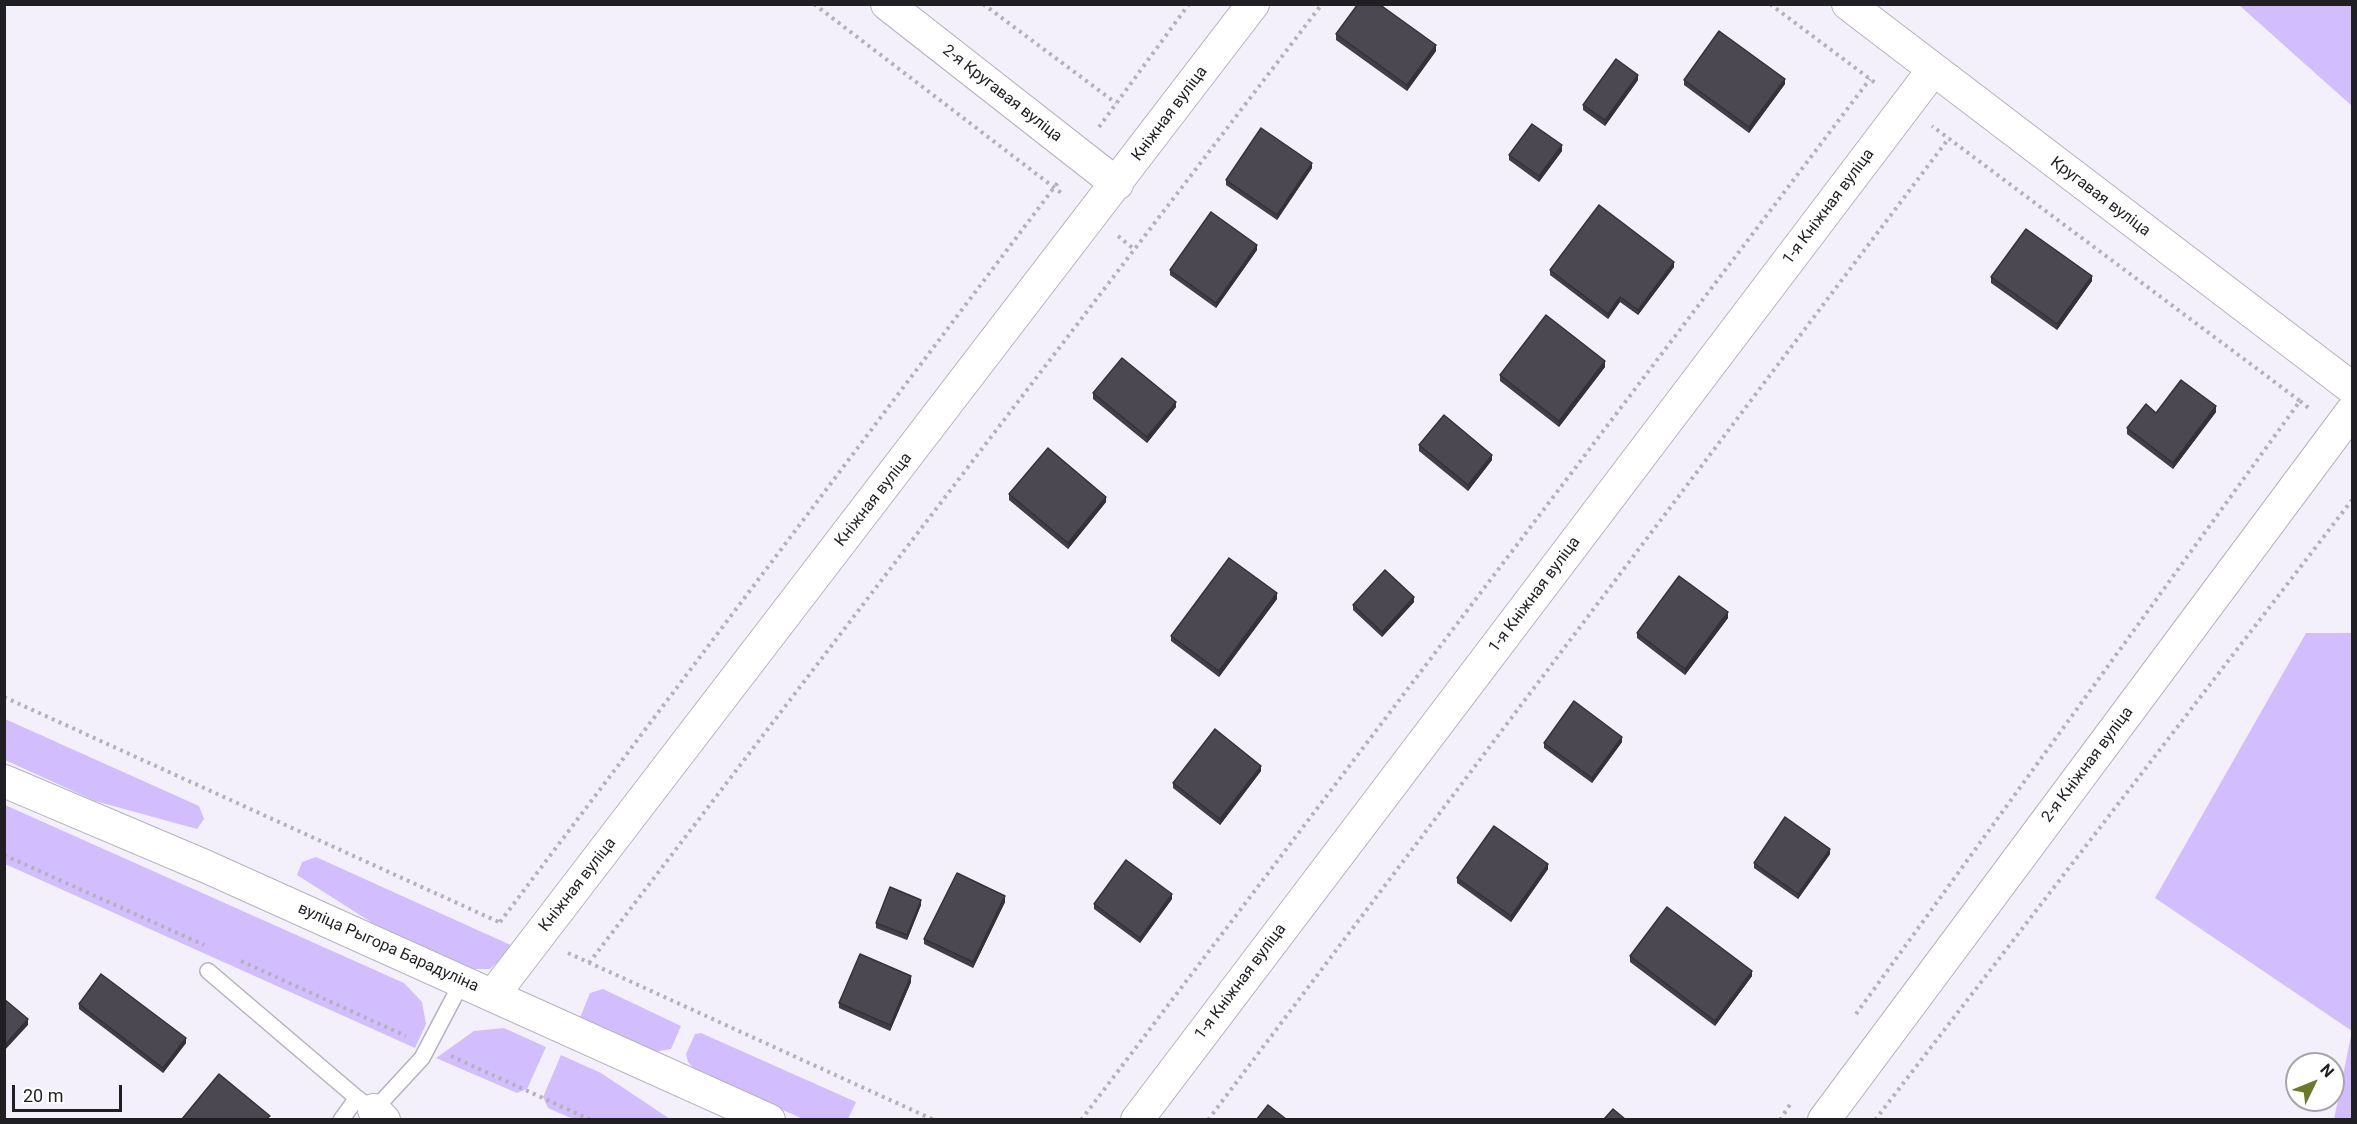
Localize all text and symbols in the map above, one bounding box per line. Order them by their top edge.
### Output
street label: 2-я Кругавая вуліца [938,41,1066,147]
street label: Кніжная вуліца [1128,63,1212,165]
street label: 1-я Кніжная вуліца [1779,145,1879,269]
street label: Кругавая вуліца [2046,153,2154,241]
street label: Кніжная вуліца [831,449,917,551]
street label: 1-я Кніжная вуліца [1485,533,1585,657]
street label: 2-я Кніжная вуліца [2038,703,2138,827]
street label: Кніжная вуліца [535,834,621,936]
street label: вуліца Рыгора Барадуліна [295,899,481,997]
street label: 1-я Кніжная вуліца [1191,920,1291,1044]
north arrow [2285,1052,2345,1112]
text: N [2316,1060,2338,1081]
scale bar [15,1073,124,1111]
text: 20 m [23,1085,63,1106]

